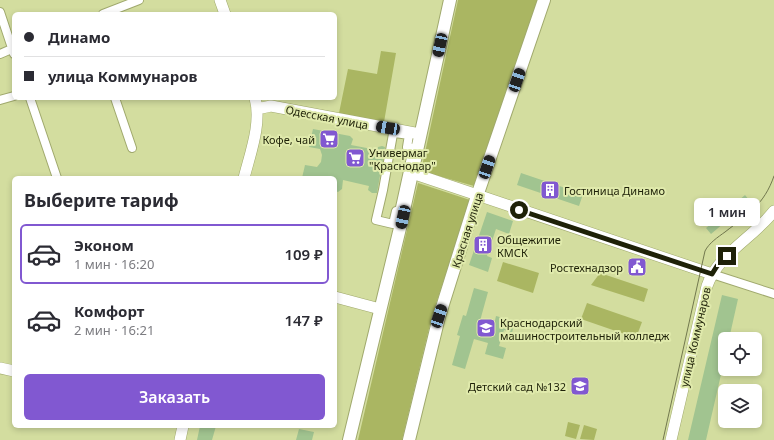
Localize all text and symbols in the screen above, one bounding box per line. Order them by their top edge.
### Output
text: Динамо [48,27,110,47]
car [432,32,448,58]
text: улица Коммунаров [48,66,198,86]
car [507,67,527,93]
street label: Одесская улица [284,102,370,132]
car [375,120,401,136]
supermarket icon: Кофе, чай [318,128,340,150]
place label: Кофе, чай [262,132,315,147]
place label: Универмаг "Краснодар" [369,145,436,173]
supermarket icon: Универмаг "Краснодар" [344,147,366,169]
car [477,154,497,180]
building icon: Гостиница Динамо [539,179,561,201]
place label: Гостиница Динамо [564,183,665,198]
text: Выберите тариф [24,188,179,212]
street label: Красная улица [448,190,486,270]
callout: 1 мин [694,198,760,226]
route start [510,201,528,219]
text: 1 мин [708,203,746,221]
car [395,204,411,230]
place label: Общежитие КМСК [497,232,561,260]
building icon: Общежитие КМСК [472,234,494,256]
text: Эконом [74,235,134,255]
icon: car [26,236,62,272]
text: 109 ₽ [284,244,323,264]
route end [718,247,736,265]
text: 1 мин · 16:20 [74,255,154,273]
public building icon: Ростехнадзор [626,256,648,278]
place label: Ростехнадзор [550,260,623,275]
street label: улица Коммунаров [676,286,714,388]
text: Комфорт [74,301,144,321]
icon: car [26,302,62,338]
car [430,303,448,329]
text: 147 ₽ [284,310,323,330]
place label: Краснодарский машиностроительный колледж [500,315,670,343]
school or university icon: Краснодарский машиностроительный колледж [475,317,497,339]
text: 2 мин · 16:21 [74,321,154,339]
map controls [718,332,762,428]
button: locate [718,332,762,376]
button: Заказать [24,374,325,420]
school or university icon: Детский сад №132 [569,375,591,397]
place label: Детский сад №132 [468,379,566,394]
button: layers [718,384,762,428]

